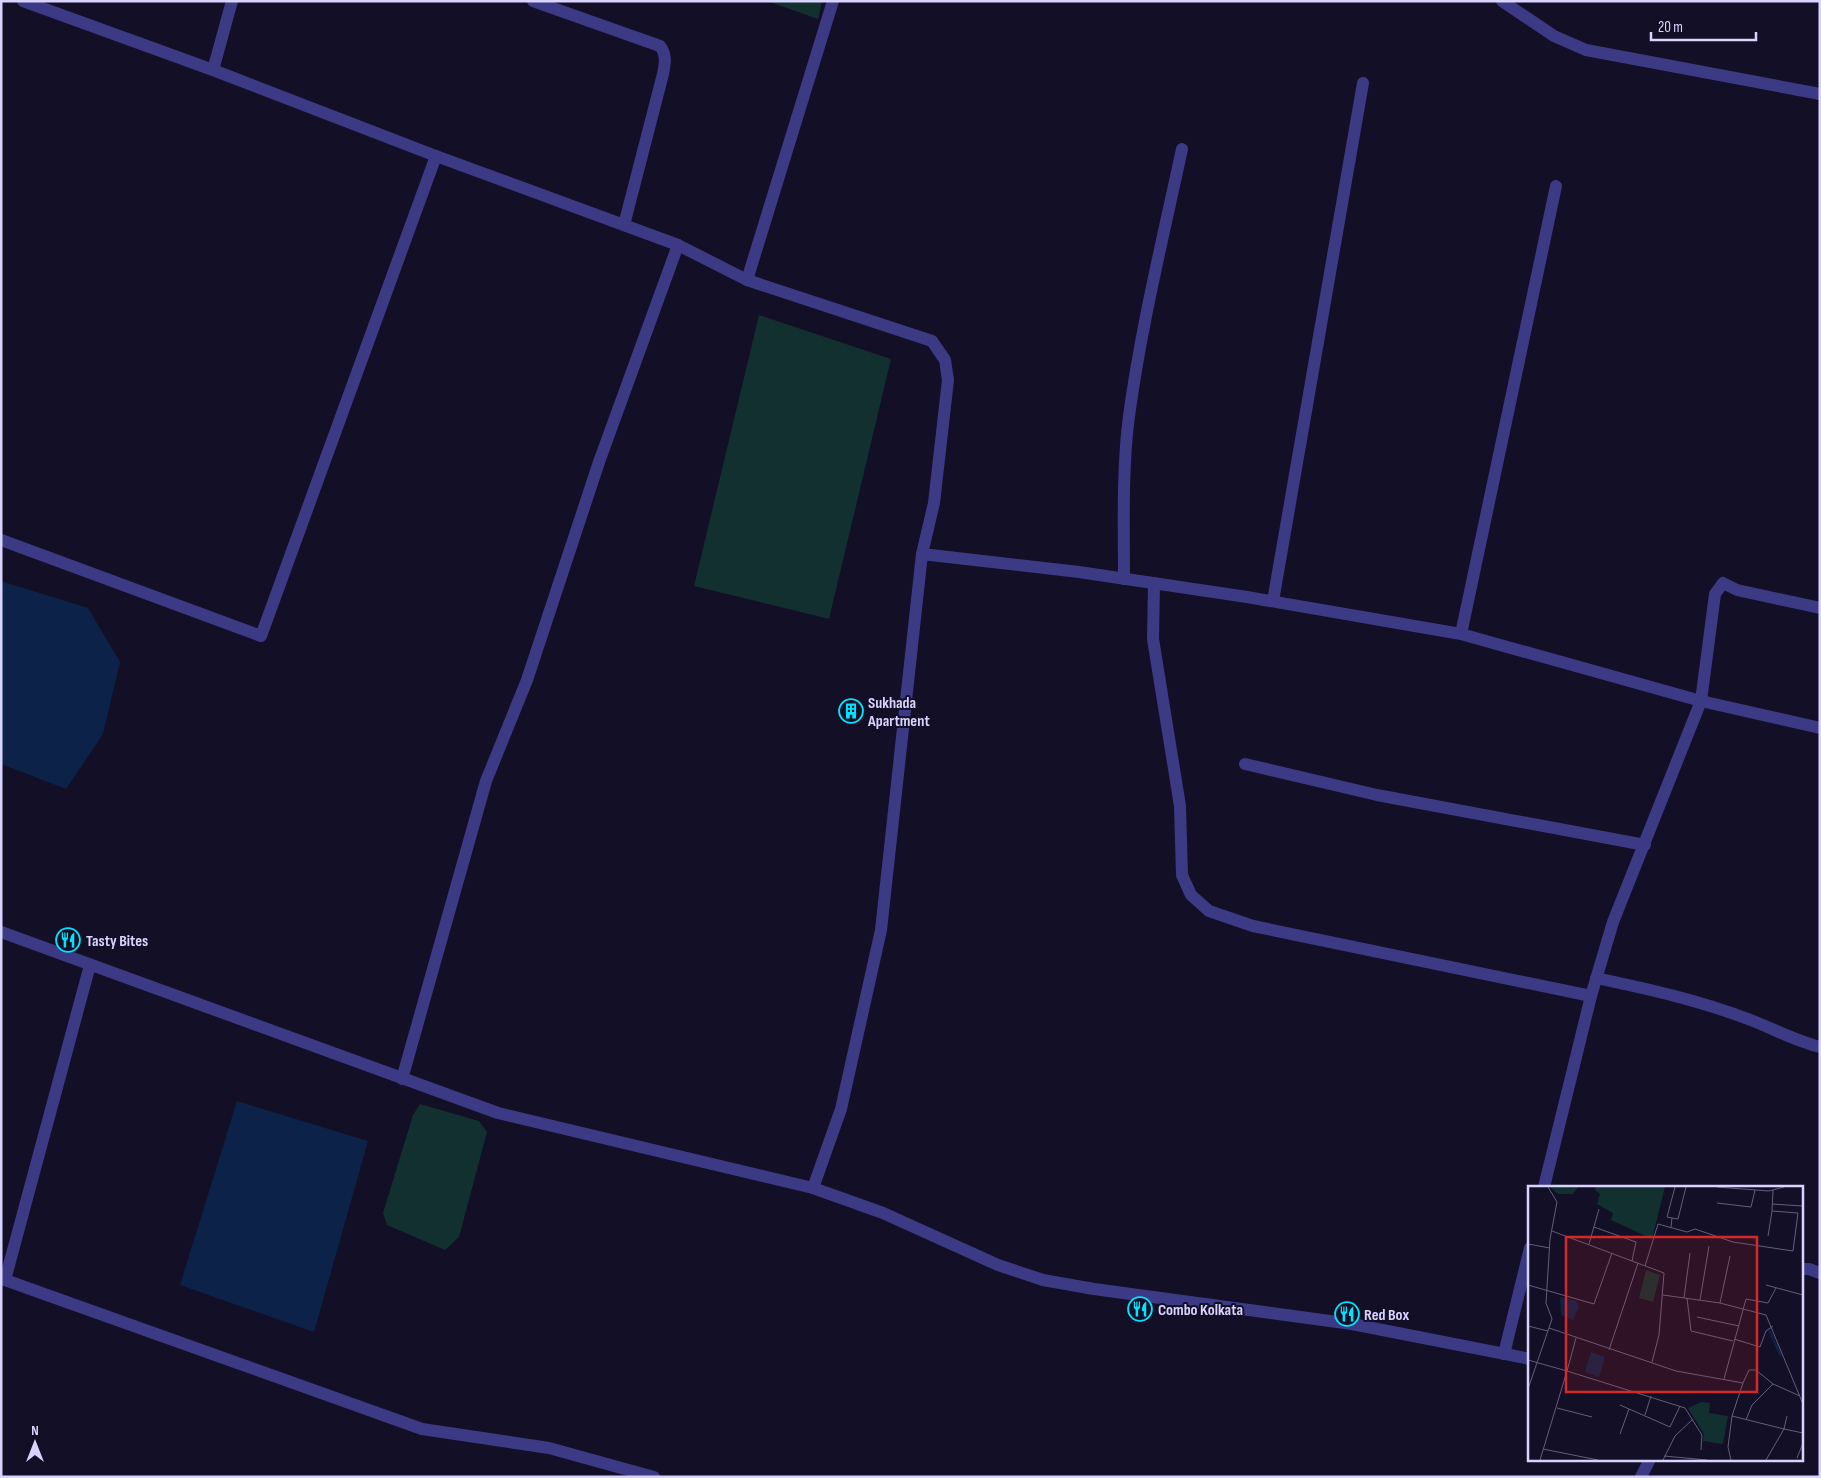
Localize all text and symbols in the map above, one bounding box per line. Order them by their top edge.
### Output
scale bar [1651,10,1756,42]
text: 20 m [1658,18,1683,37]
place label: Sukhada Apartment [867,694,930,731]
building icon: Sukhada Apartment [838,698,864,724]
restaurant icon: Tasty Bites [55,927,81,953]
place label: Tasty Bites [86,932,148,951]
inset map [1528,1186,1804,1460]
restaurant icon: Combo Kolkata [1127,1296,1153,1322]
place label: Combo Kolkata [1158,1301,1243,1320]
restaurant icon: Red Box [1334,1301,1360,1327]
place label: Red Box [1364,1306,1409,1325]
north arrow [10,1418,60,1468]
text: N [31,1422,39,1439]

